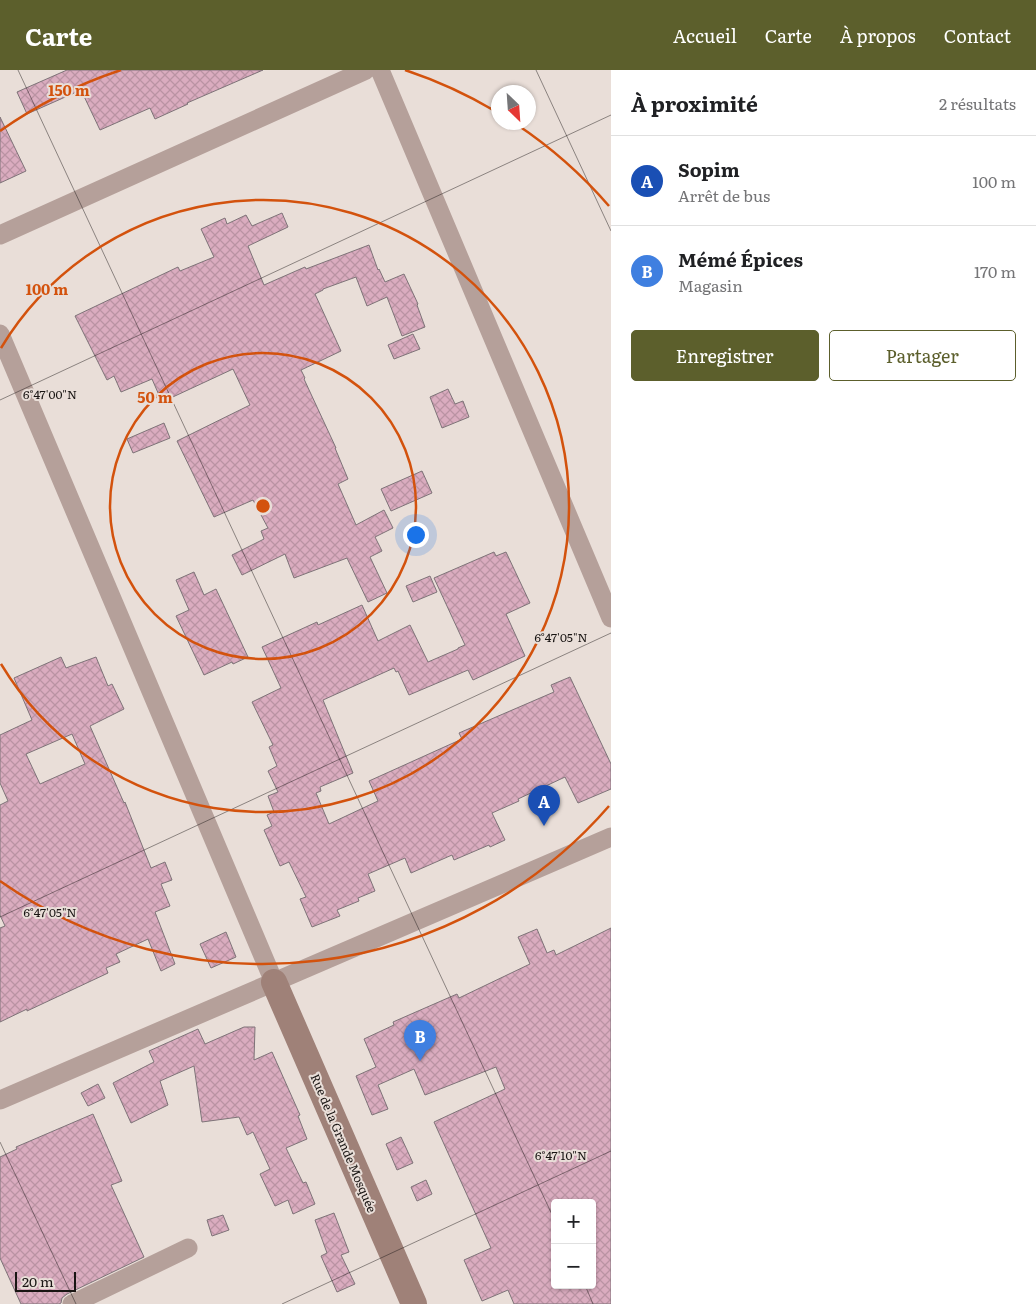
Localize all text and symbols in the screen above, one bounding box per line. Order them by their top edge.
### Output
text: Carte [25,18,92,53]
text: Accueil [673,22,737,49]
text: Carte [765,22,812,49]
text: À propos [840,22,916,49]
text: Contact [944,22,1011,49]
text: 150 m [48,78,90,101]
north arrow [491,85,536,130]
text: À proximité [631,87,758,118]
text: 2 résultats [939,91,1016,115]
text: Sopim [678,155,740,183]
text: A [641,169,653,193]
text: 100 m [972,169,1016,193]
text: Arrêt de bus [678,183,770,207]
text: Mémé Épices [678,245,803,273]
text: B [641,259,653,283]
text: 170 m [974,259,1016,283]
text: Magasin [678,273,743,297]
text: 100 m [26,277,68,300]
button: Enregistrer [631,330,819,381]
button: Partager [829,330,1016,381]
text: 6°47'00"N [23,385,77,403]
text: 50 m [137,385,173,408]
centre of rings [254,497,272,515]
your location [403,522,429,548]
text: 6°47'05"N [534,628,588,646]
pin: A [528,785,560,826]
text: 6°47'05"N [23,903,77,921]
pin: B [404,1020,436,1061]
street label: Rue de la Grande Mosquée [307,1071,381,1215]
text: 6°47'10"N [535,1146,587,1164]
map controls [551,1199,596,1289]
button: + [551,1199,596,1244]
button: − [551,1244,596,1289]
scale bar [15,1269,76,1292]
text: 20 m [22,1271,54,1291]

